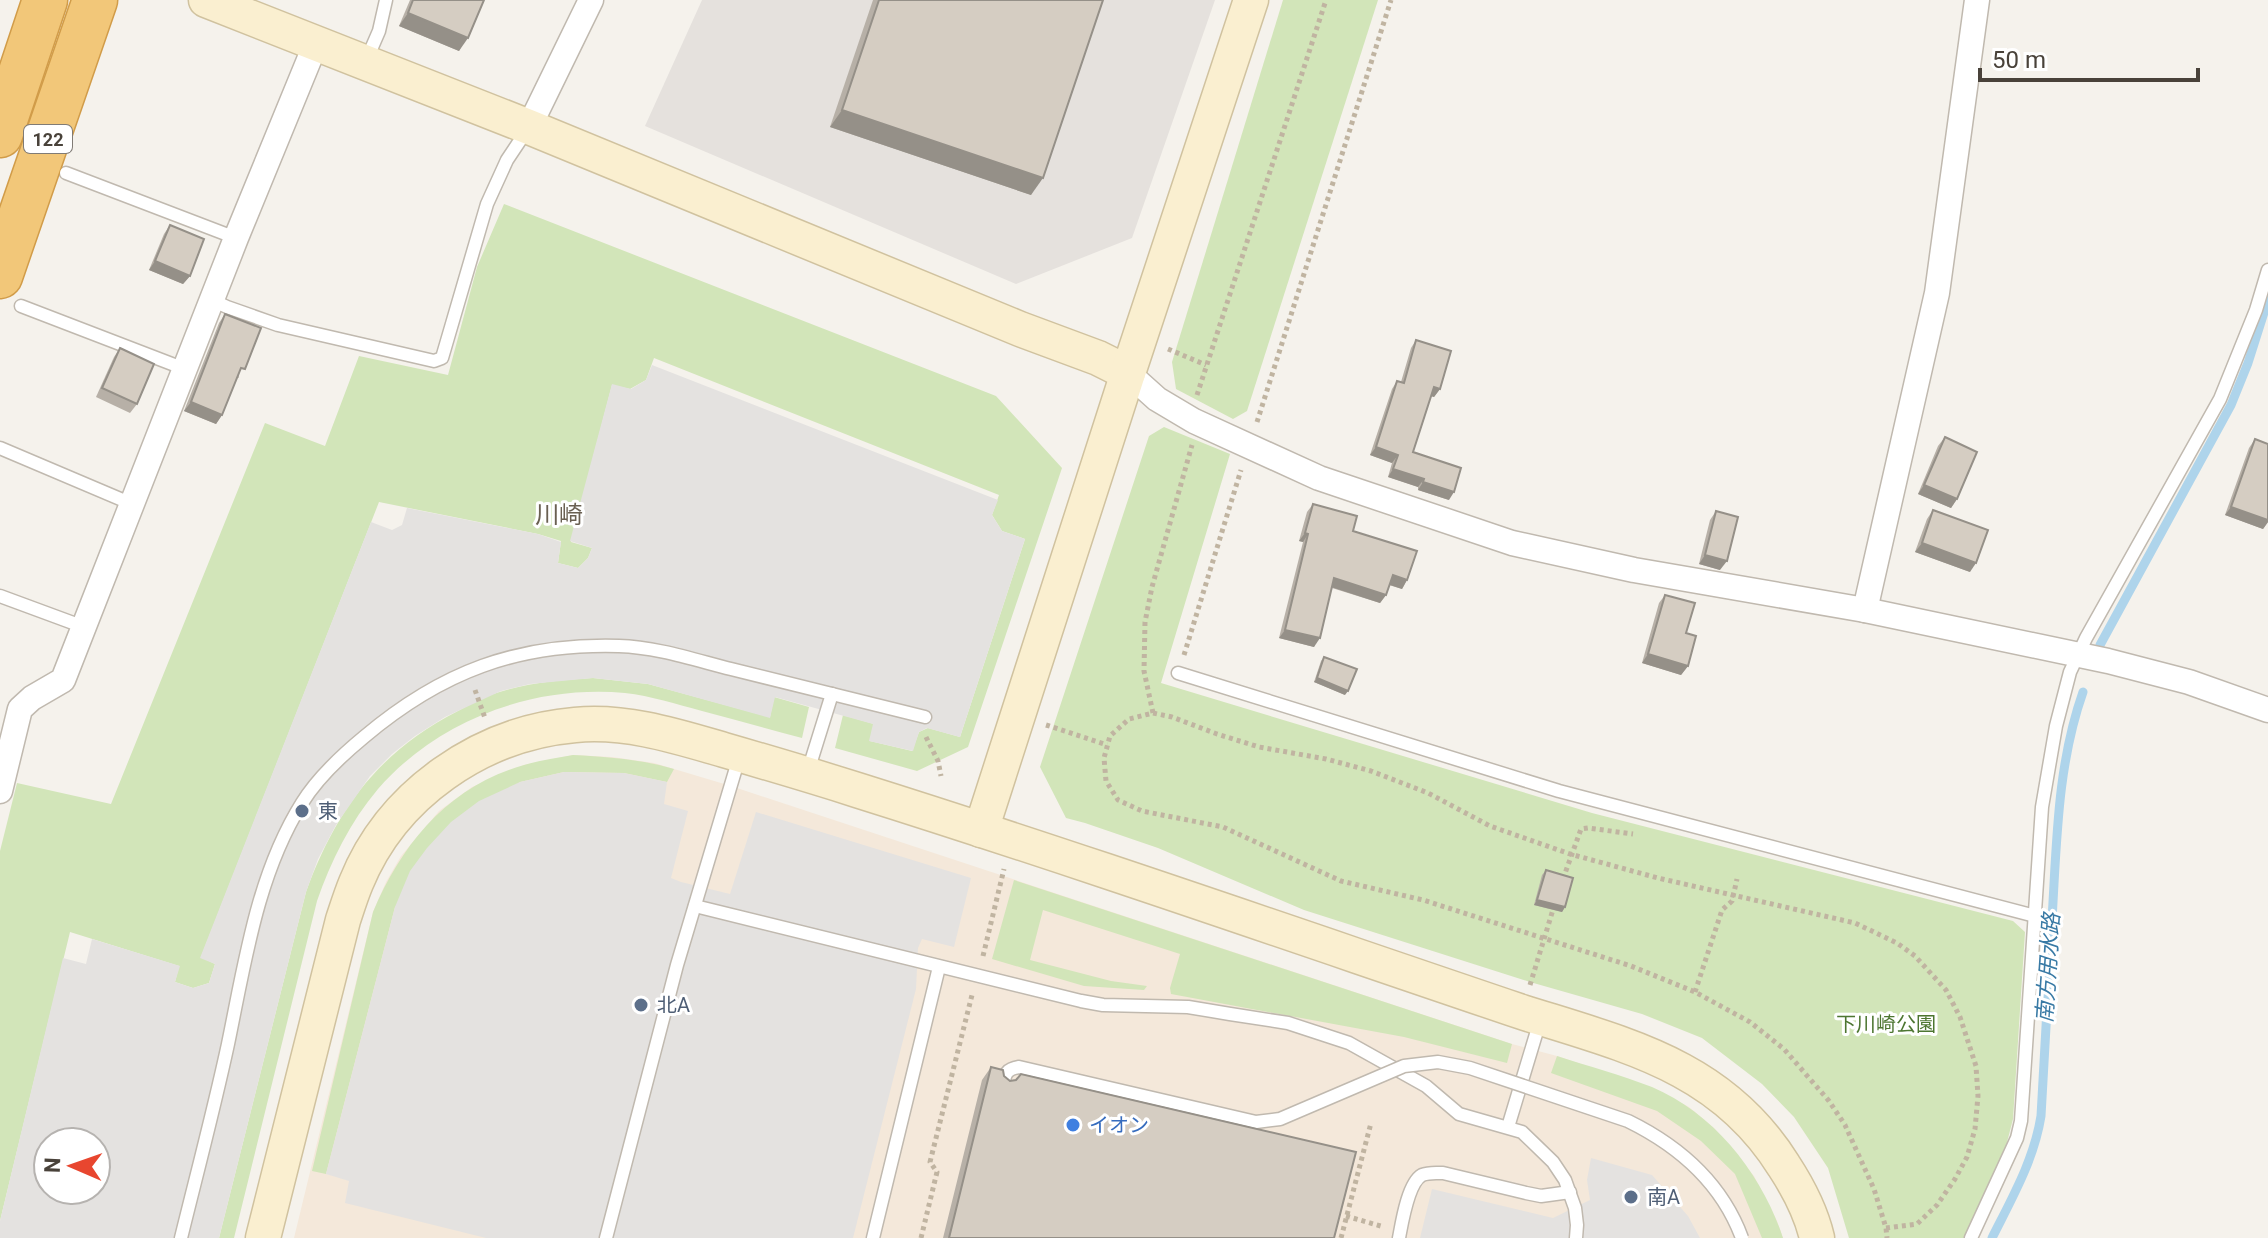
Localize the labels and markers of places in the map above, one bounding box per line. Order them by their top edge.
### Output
place label: 東 [318,799,338,823]
marker: 東 [293,802,311,820]
place label: 北A [657,993,690,1017]
marker: 北A [632,996,650,1014]
place label: イオン [1089,1113,1149,1137]
marker: イオン [1064,1116,1082,1134]
place label: 南A [1647,1185,1680,1209]
marker: 南A [1622,1188,1640,1206]

